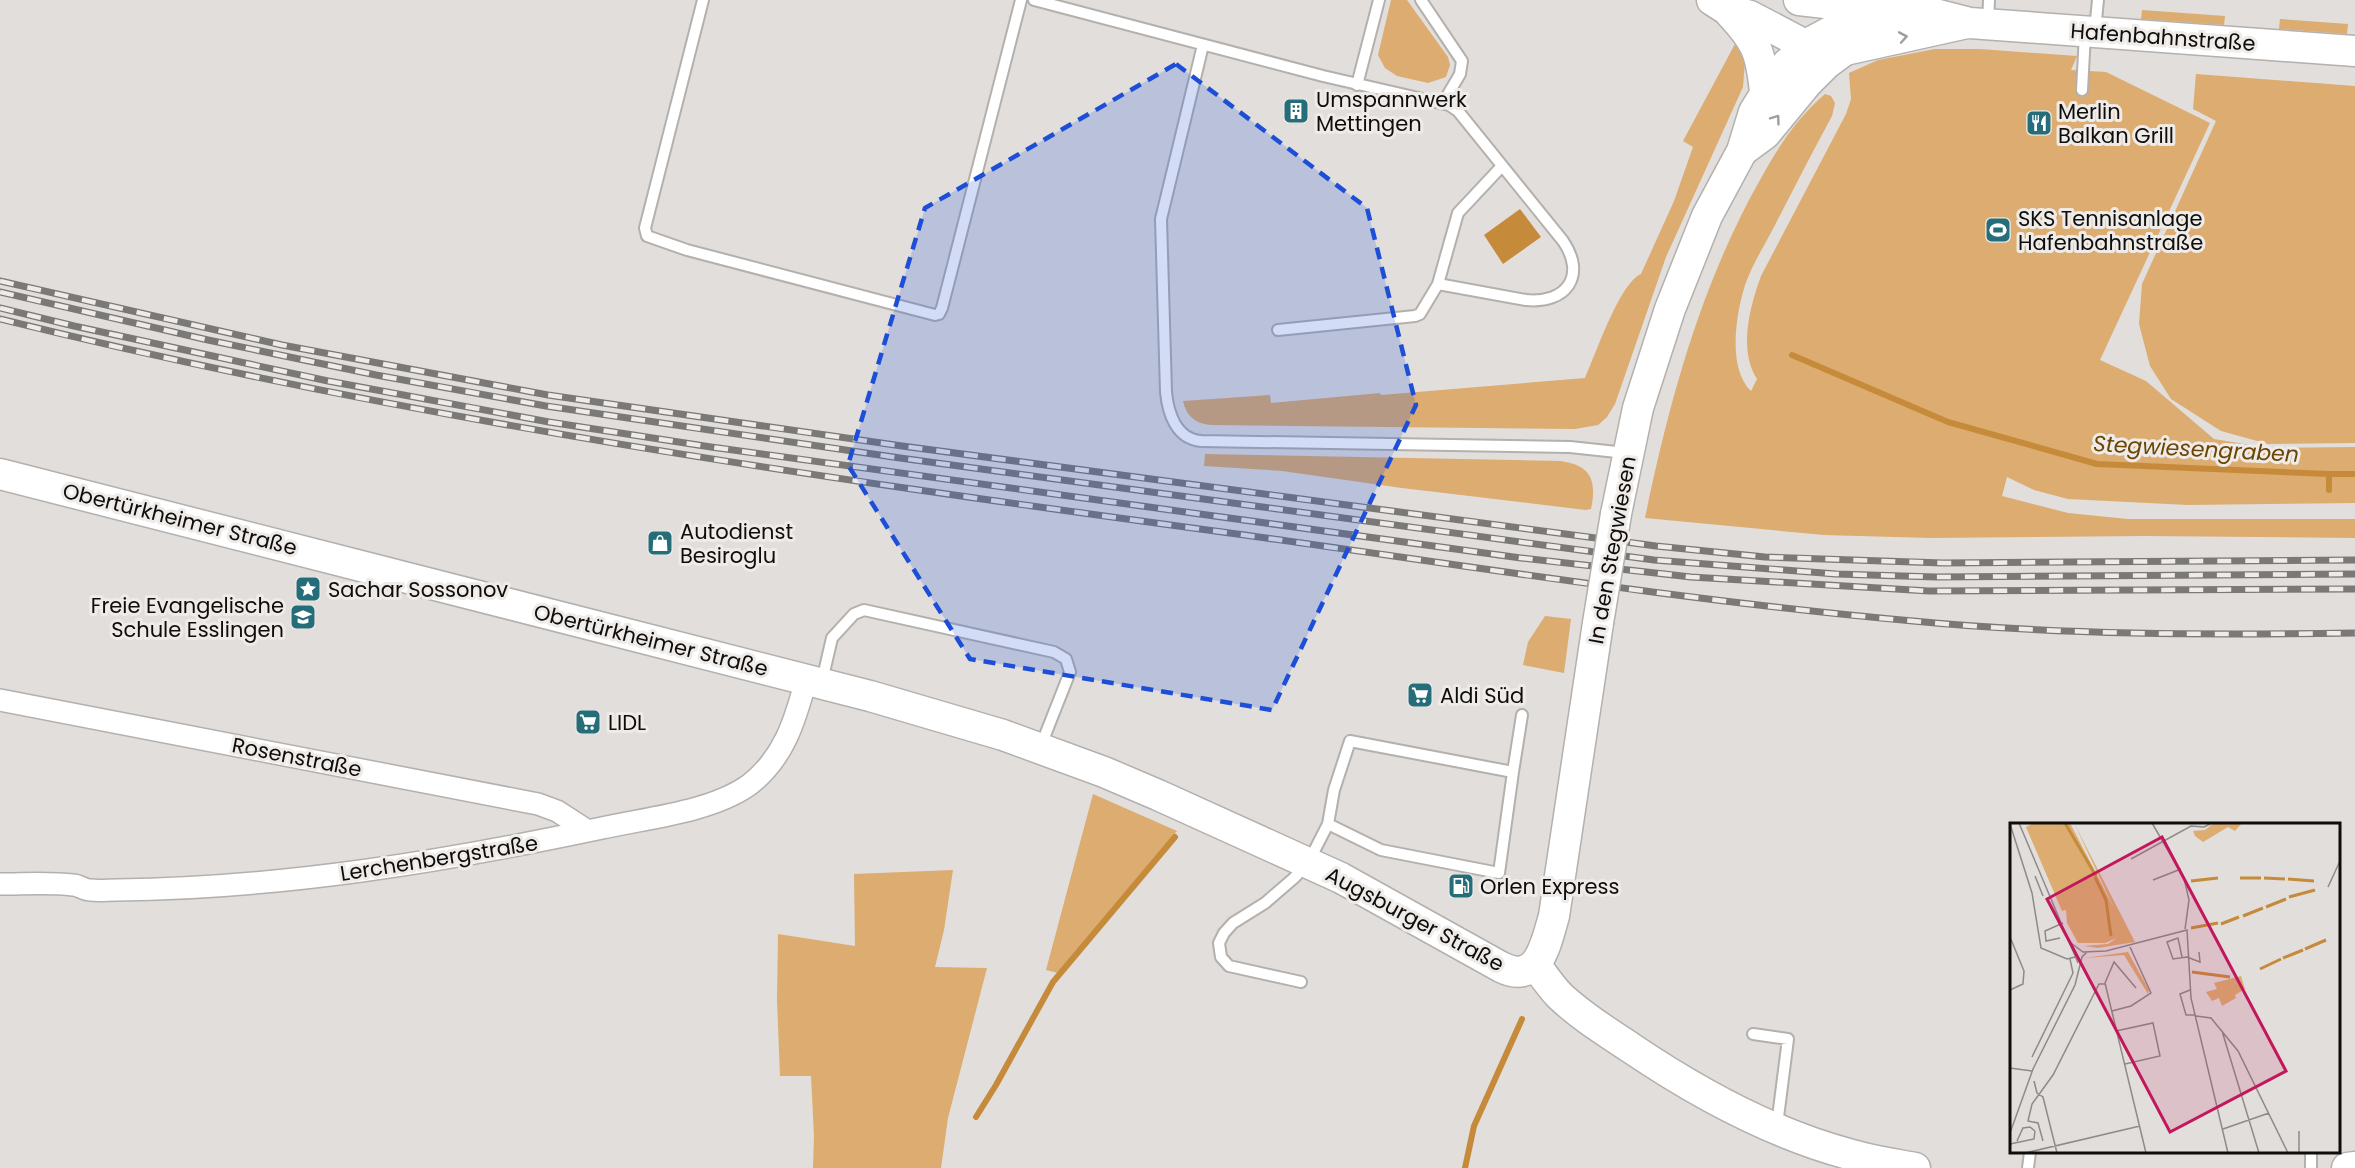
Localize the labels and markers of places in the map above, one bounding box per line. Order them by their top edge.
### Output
place label: Umspannwerk Mettingen [1316,85,1467,138]
building icon: Umspannwerk Mettingen [1281,96,1311,126]
place label: Merlin Balkan Grill [2058,97,2174,150]
restaurant icon: Merlin Balkan Grill [2024,108,2054,138]
place label: SKS Tennisanlage Hafenbahnstraße [2018,204,2203,257]
sports icon: SKS Tennisanlage Hafenbahnstraße [1983,215,2013,245]
place label: Autodienst Besiroglu [680,517,793,570]
shop icon: Autodienst Besiroglu [645,528,675,558]
place icon: Sachar Sossonov [293,574,323,604]
place label: Sachar Sossonov [328,575,508,604]
place label: Freie Evangelische Schule Esslingen [91,591,284,644]
school or university icon: Freie Evangelische Schule Esslingen [288,602,318,632]
supermarket icon: Aldi Süd [1405,680,1435,710]
place label: Aldi Süd [1440,681,1524,710]
supermarket icon: LIDL [573,707,603,737]
place label: LIDL [608,708,646,737]
fuel station icon: Orlen Express [1446,871,1476,901]
place label: Orlen Express [1480,872,1619,901]

